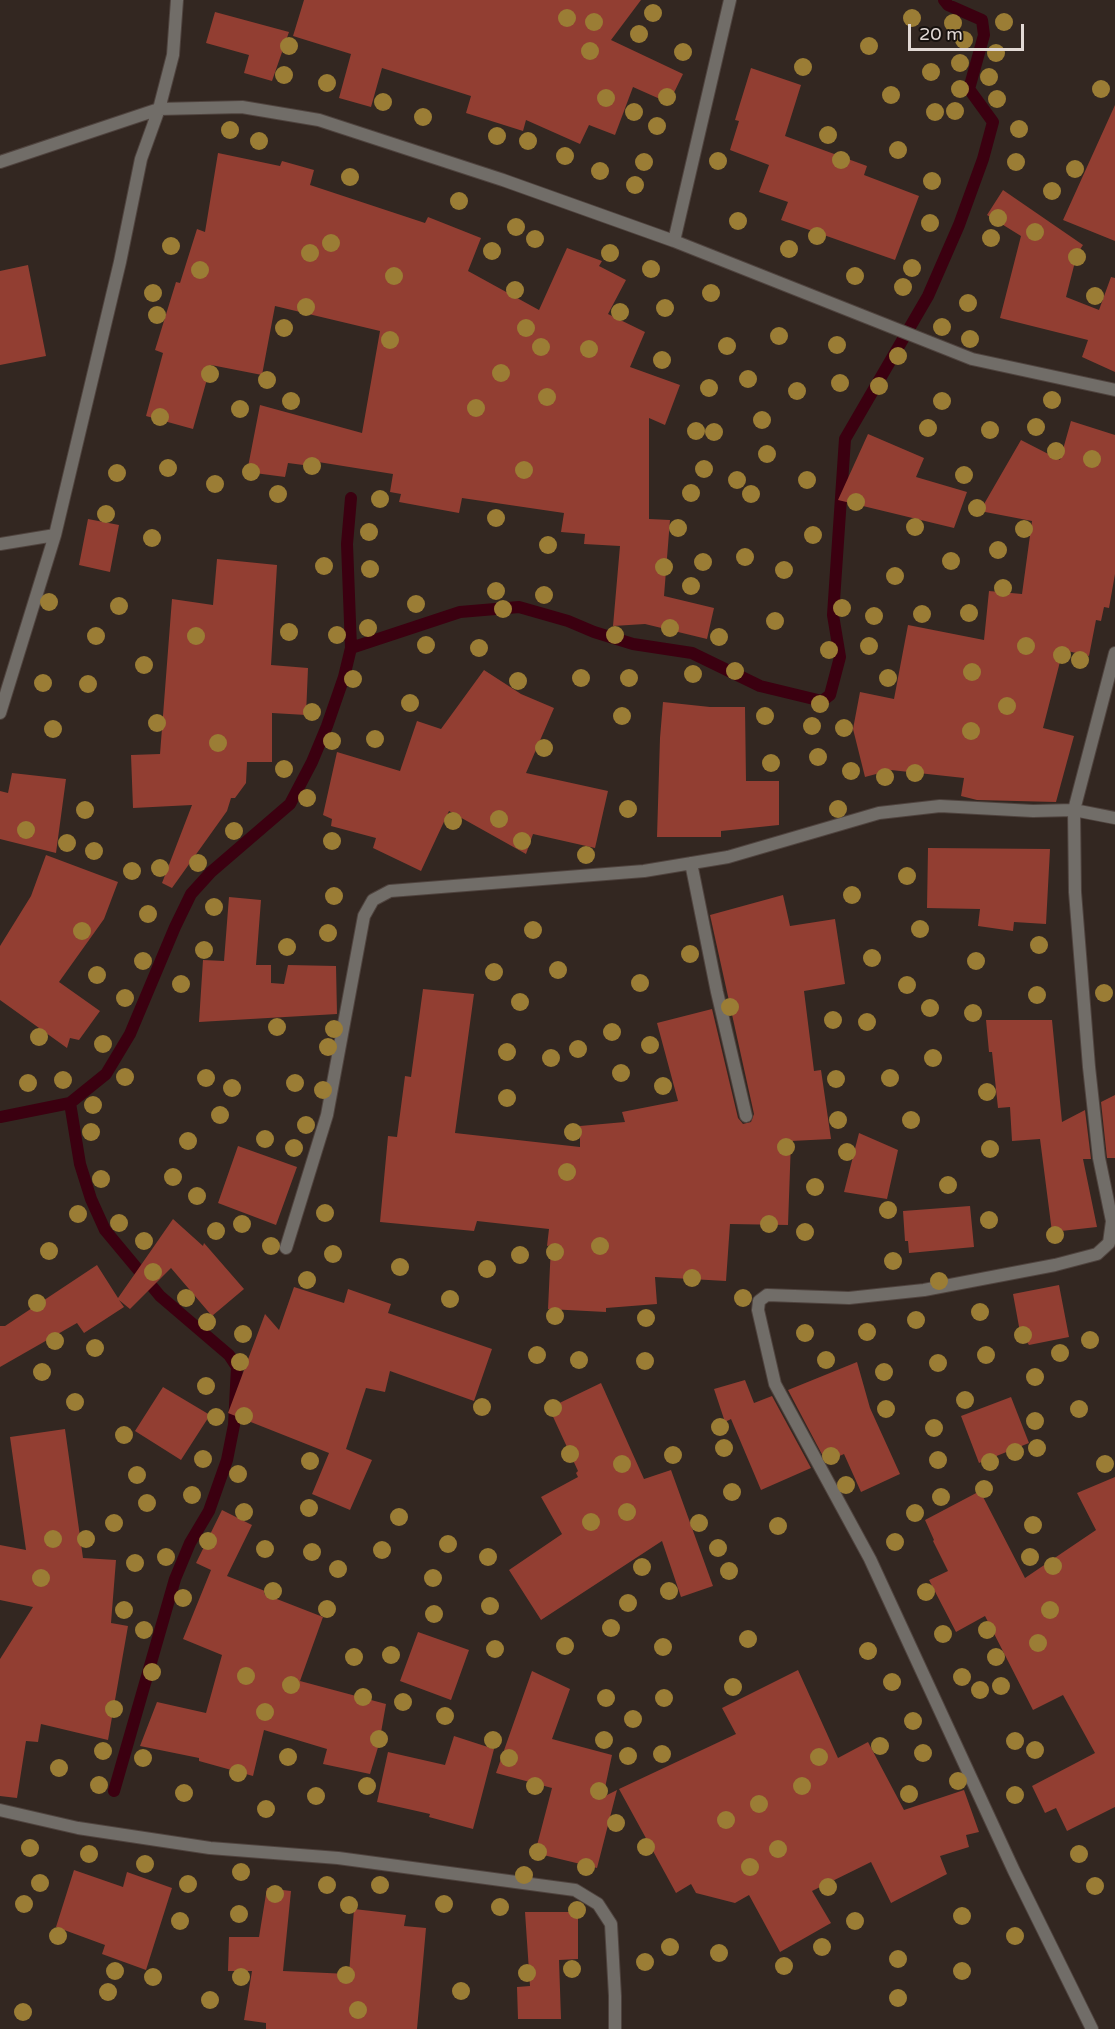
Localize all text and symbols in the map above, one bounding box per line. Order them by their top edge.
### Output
scale bar [911,12,1026,50]
text: 20 m [919,23,963,45]

